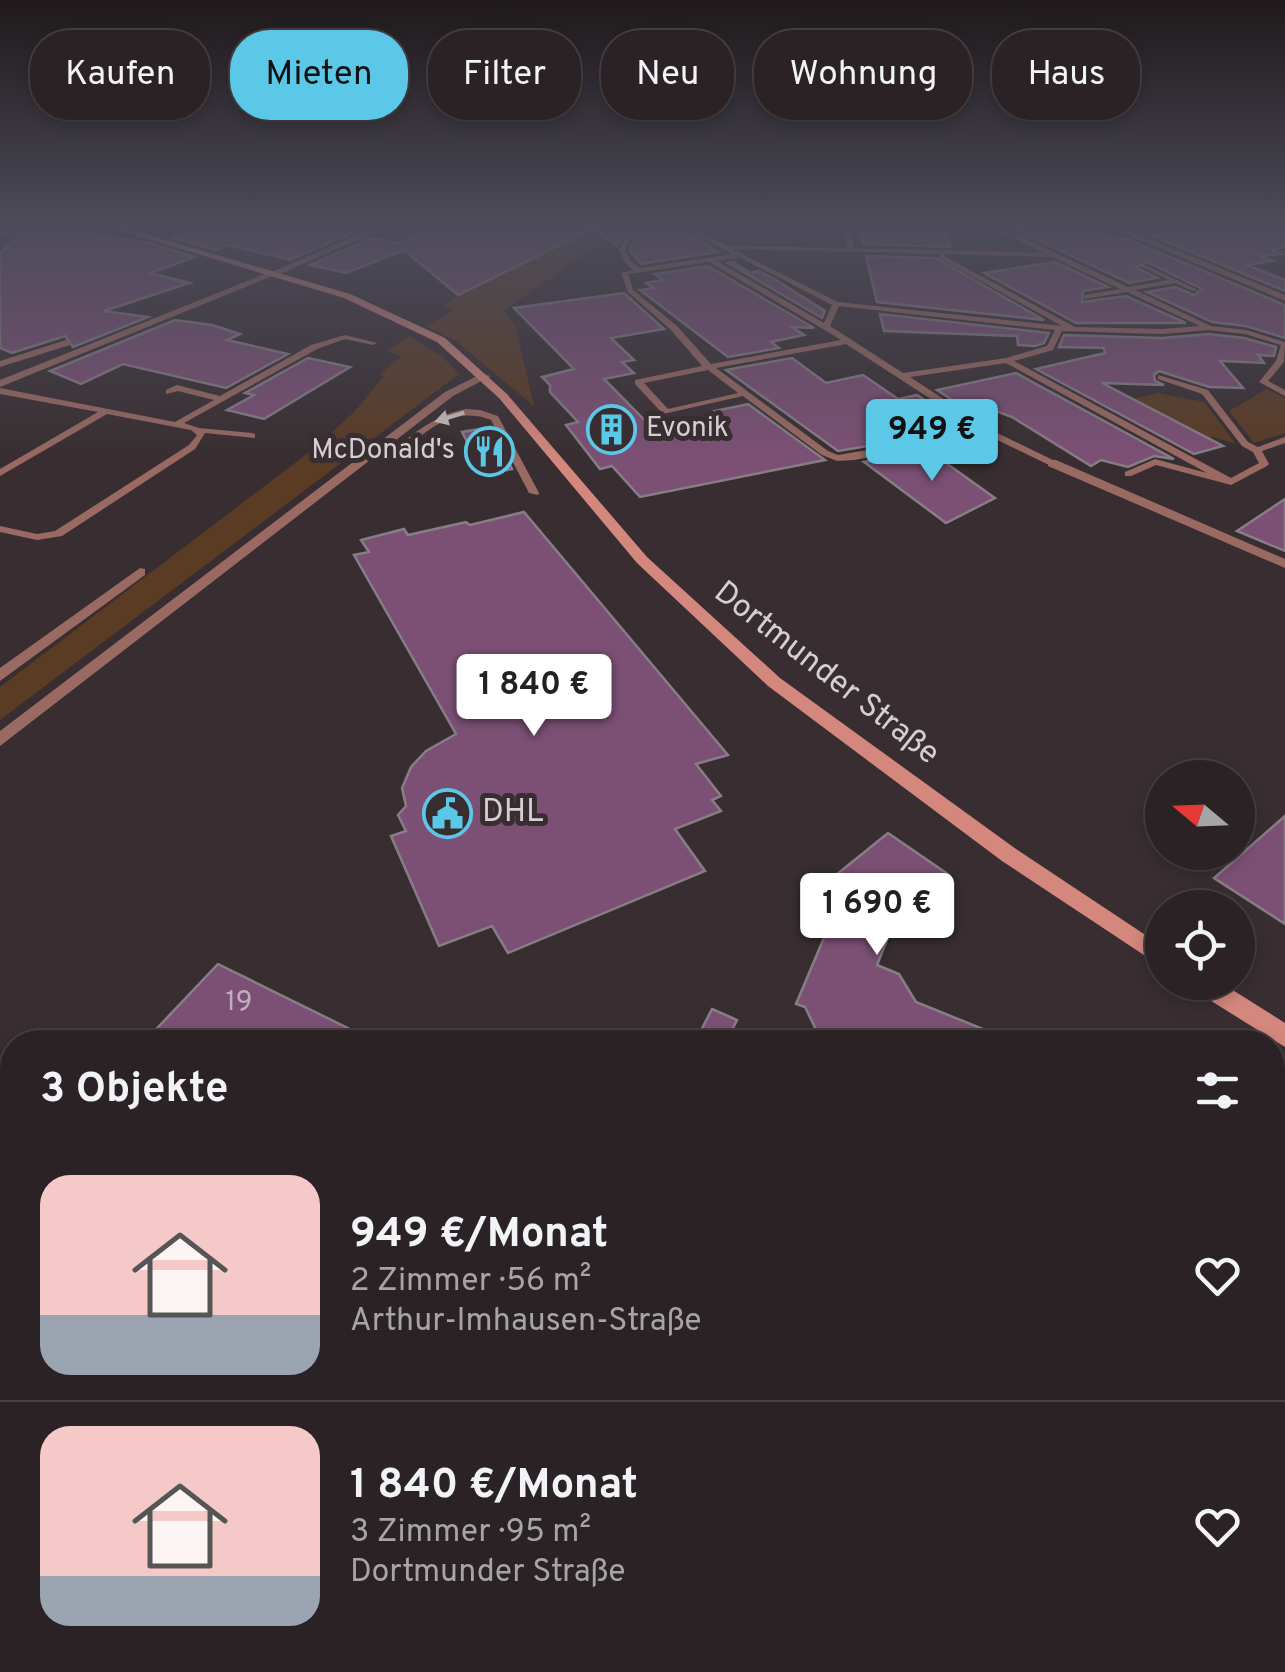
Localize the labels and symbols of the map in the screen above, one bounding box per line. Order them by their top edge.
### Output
pin: 949 € [862,399,1002,484]
building icon: Evonik [585,403,637,455]
one-way arrow [434,410,464,425]
place label: Evonik [646,411,729,447]
restaurant icon: McDonald's [464,425,516,477]
place label: McDonald's [311,433,455,469]
street label: Dortmunder Straße [705,573,947,775]
pin: 1 840 € [442,654,626,739]
north arrow [1145,760,1255,870]
public building icon: DHL [421,787,473,839]
place label: DHL [482,793,544,833]
pin: 1 690 € [785,873,969,958]
house number: 19 [225,985,253,1021]

